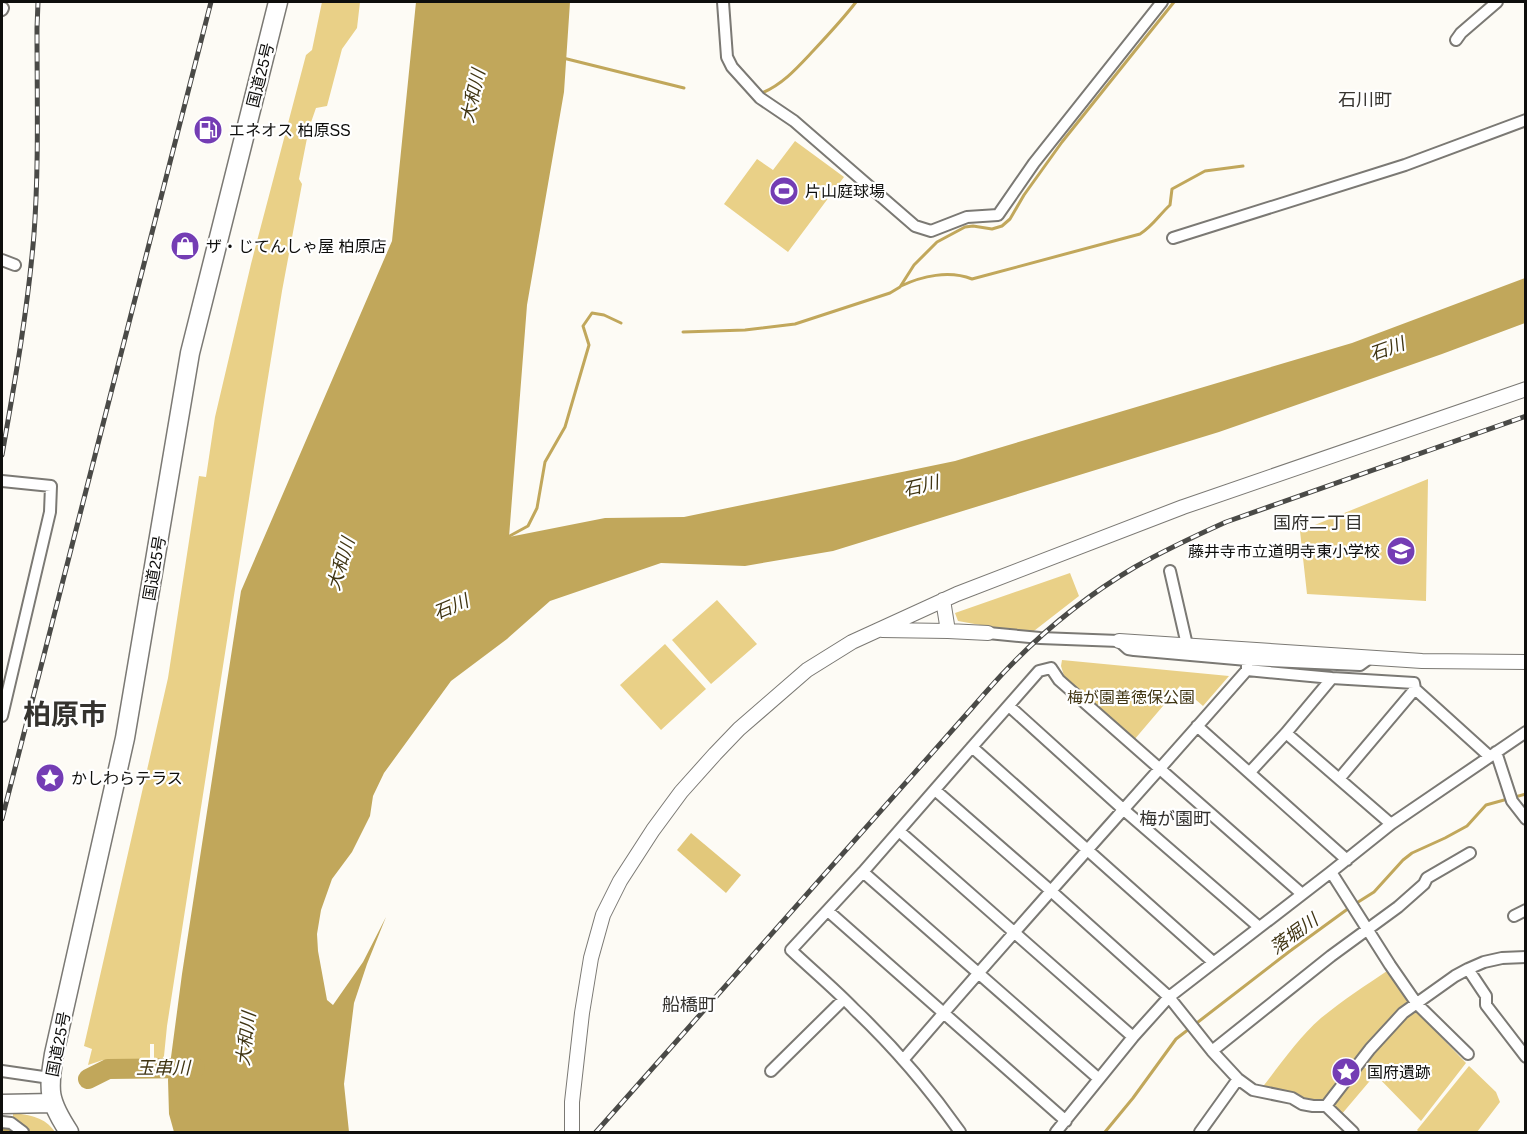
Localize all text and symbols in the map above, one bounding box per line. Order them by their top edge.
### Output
street label: 国道25号 [244,41,277,109]
water label: 大和川 [457,65,489,125]
district label: 石川町 [1338,90,1392,110]
fuel station icon: エネオス 柏原SS [192,114,224,146]
place label: エネオス 柏原SS [229,122,351,139]
sports icon: 片山庭球場 [768,175,800,207]
place label: 片山庭球場 [805,183,885,200]
shop icon: ザ・じてんしゃ屋 柏原店 [169,230,201,262]
place label: ザ・じてんしゃ屋 柏原店 [206,238,386,255]
water label: 石川 [1367,333,1409,365]
water label: 石川 [901,472,943,500]
district label: 国府二丁目 [1273,513,1363,533]
water label: 大和川 [324,533,359,593]
street label: 国道25号 [140,534,169,602]
school or university icon: 藤井寺市立道明寺東小学校 [1385,535,1417,567]
place label: 藤井寺市立道明寺東小学校 [1188,543,1380,560]
water label: 石川 [431,590,473,623]
park label: 梅が園善徳保公園 [1067,689,1195,706]
district label: 柏原市 [23,699,107,730]
place icon: かしわらテラス [34,762,66,794]
place label: かしわらテラス [71,770,183,787]
district label: 梅が園町 [1139,809,1211,829]
water label: 落堀川 [1266,909,1323,958]
district label: 船橋町 [662,995,716,1015]
water label: 大和川 [233,1009,259,1067]
street label: 国道25号 [44,1010,73,1078]
place icon: 国府遺跡 [1330,1056,1362,1088]
water label: 玉串川 [136,1058,192,1078]
place label: 国府遺跡 [1367,1064,1431,1081]

